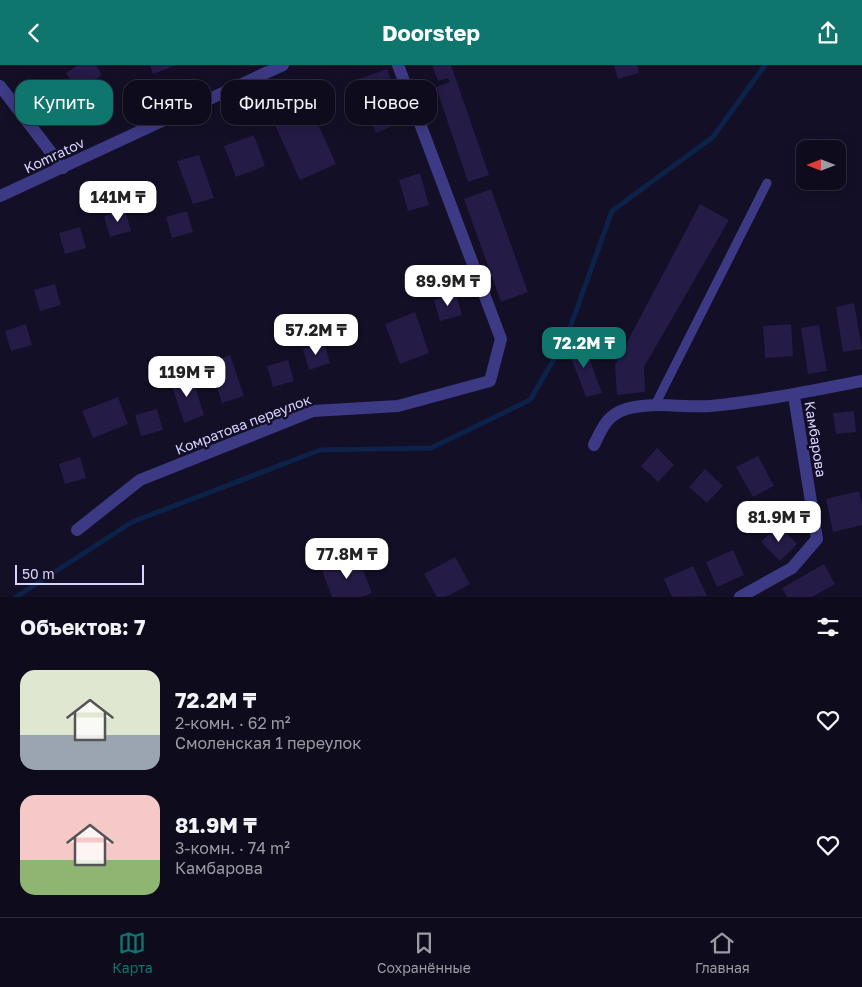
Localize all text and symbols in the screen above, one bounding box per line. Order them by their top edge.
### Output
icon: back [20,19,48,47]
text: Doorstep [382,19,480,46]
icon: share [814,19,842,47]
chip: Купить [15,80,113,125]
chip: Снять [123,80,211,125]
chip: Фильтры [221,80,335,125]
chip: Новое [345,80,437,125]
street label: Komratov [21,134,87,176]
north arrow [796,140,846,190]
map controls [796,140,846,190]
pin: 141M ₸ [77,181,159,223]
text: 141M ₸ [90,187,146,207]
pin: 89.9M ₸ [402,265,494,307]
text: 89.9M ₸ [416,271,480,291]
pin: 57.2M ₸ [270,313,362,356]
text: 57.2M ₸ [285,320,347,340]
pin: 72.2M ₸ [538,327,630,369]
text: 72.2M ₸ [553,333,615,353]
pin: 119M ₸ [146,355,228,398]
text: 119M ₸ [159,362,215,382]
street label: Комратова переулок [173,390,313,458]
street label: Камбарова [802,400,830,478]
pin: 81.9M ₸ [733,501,825,543]
text: 81.9M ₸ [748,507,810,527]
pin: 77.8M ₸ [301,537,393,580]
text: 77.8M ₸ [316,544,378,564]
scale bar [15,562,144,585]
text: 50 m [22,565,55,582]
icon: filters [814,613,842,641]
text: Объектов: 7 [20,614,145,640]
text: 72.2M ₸ [175,687,256,713]
icon: home [60,690,120,750]
icon: heart [814,706,842,734]
text: 2-комн. · 62 m² [175,713,291,733]
text: Смоленская 1 переулок [175,733,361,753]
text: 81.9M ₸ [175,812,257,838]
icon: home [60,815,120,875]
icon: heart [814,831,842,859]
text: 3-комн. · 74 m² [175,838,290,858]
text: Камбарова [175,858,263,878]
tab: Карта [112,929,153,976]
tab: Сохранённые [377,929,471,976]
tab: Главная [695,929,750,976]

